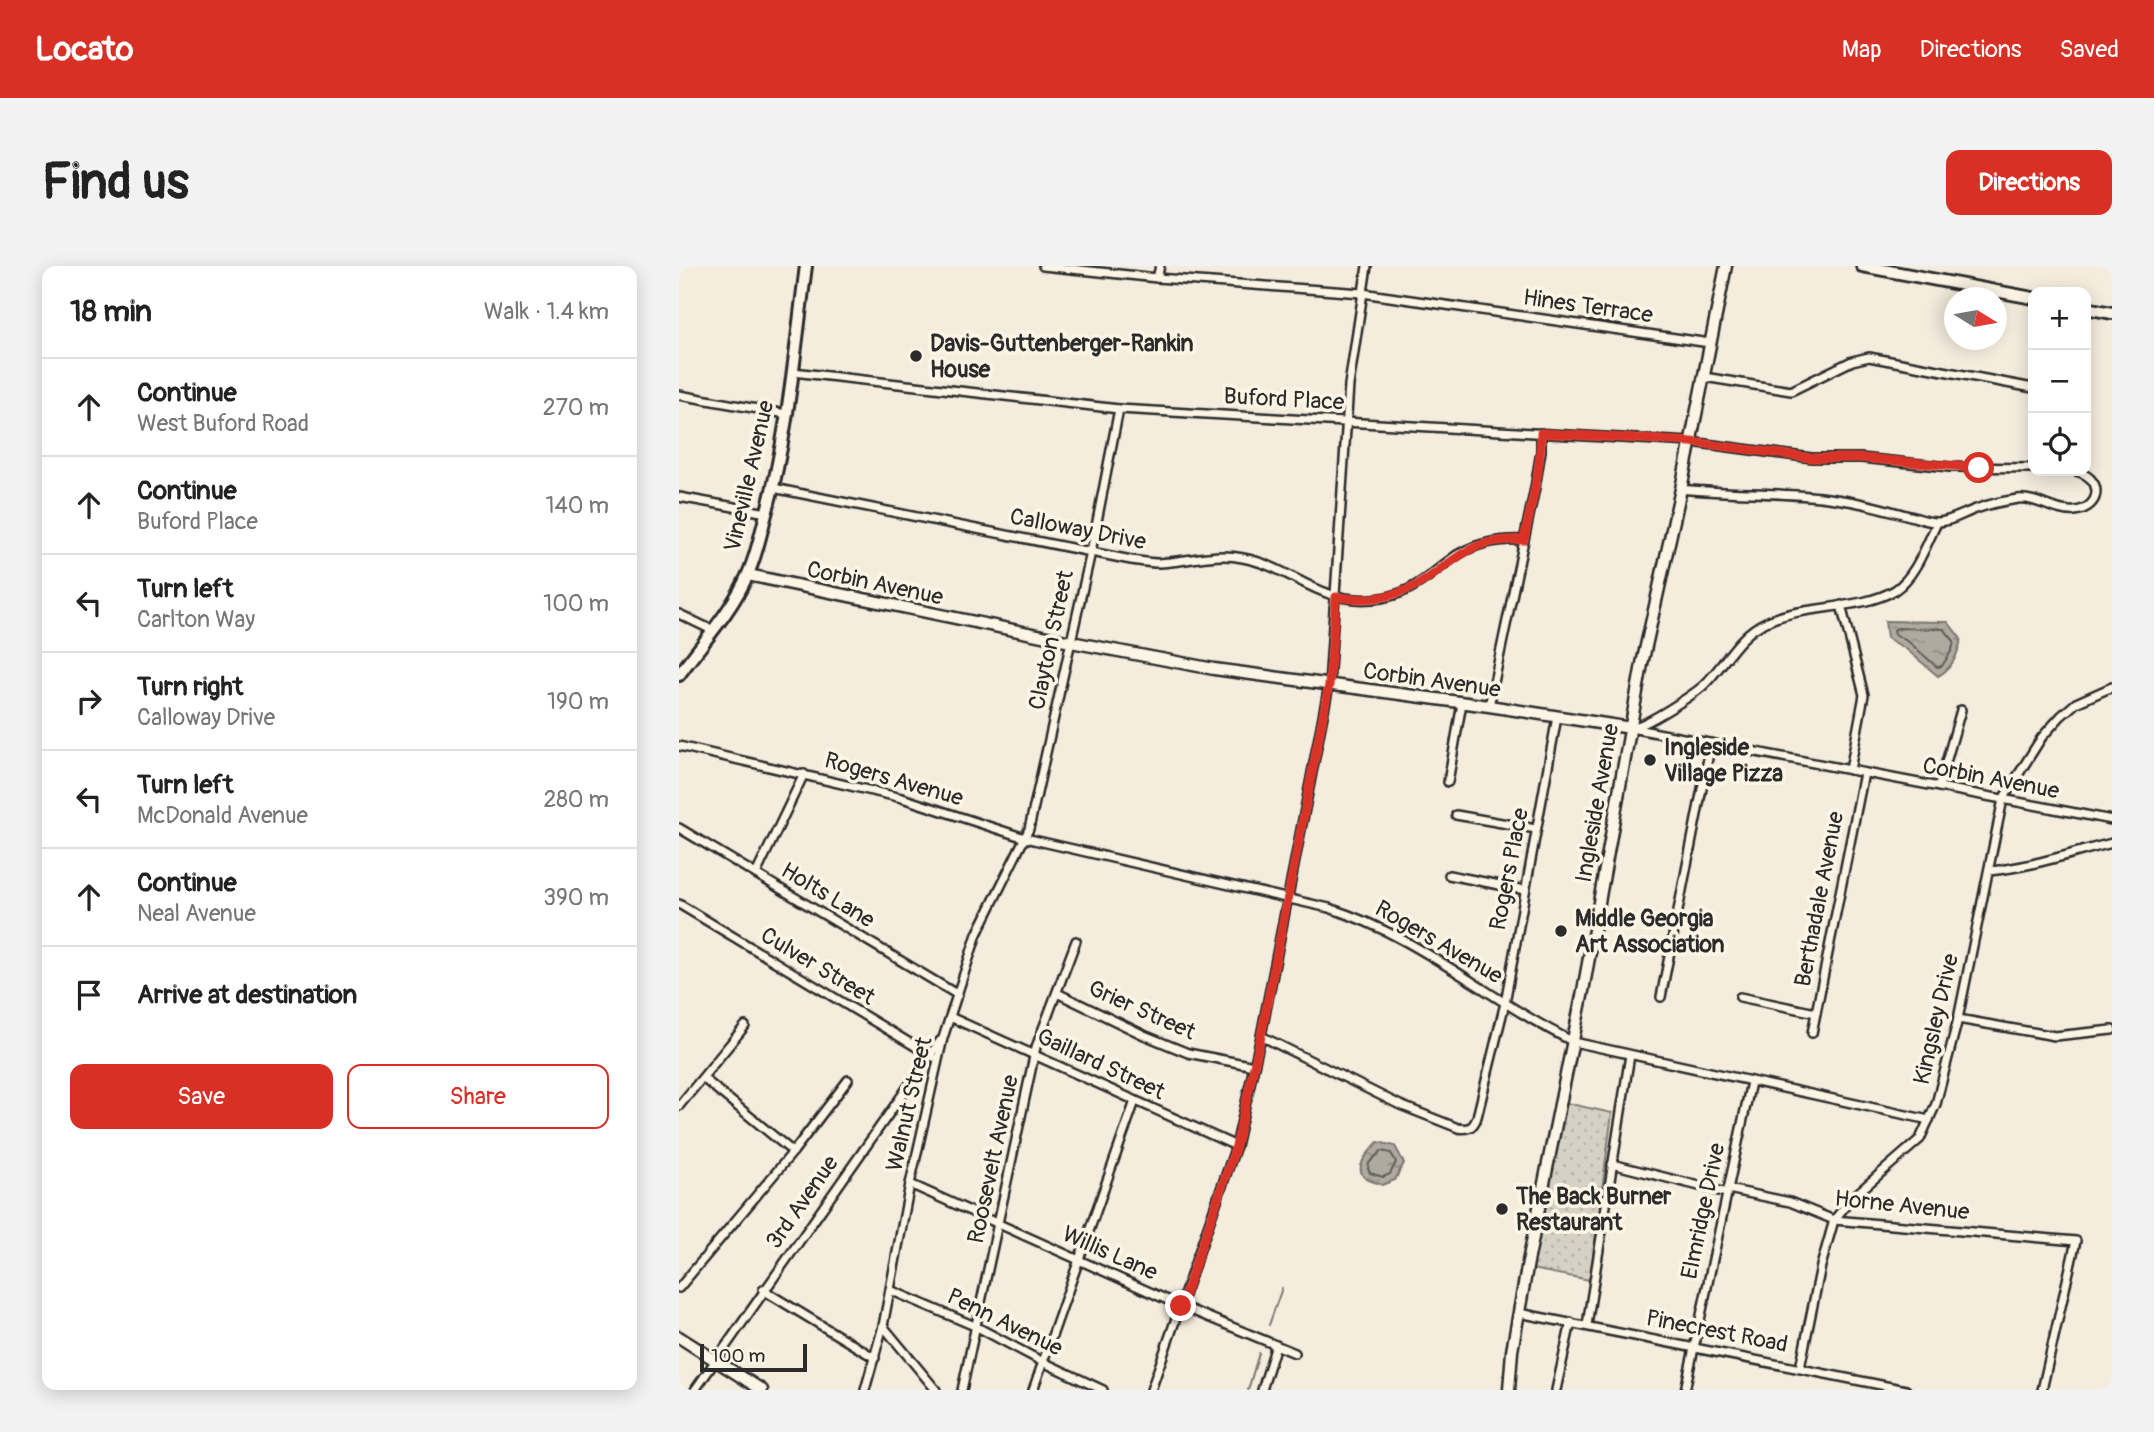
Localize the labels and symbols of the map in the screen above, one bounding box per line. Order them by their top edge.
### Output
street label: Hines Terrace [1521,283,1655,330]
north arrow [1944,287,2007,350]
place label: Davis-Guttenberger-Rankin House [930,329,1193,384]
marker: Davis-Guttenberger-Rankin House [908,348,924,364]
street label: Buford Place [1223,381,1346,417]
street label: Vineville Avenue [718,397,781,555]
route start [1963,452,1994,483]
street label: Calloway Drive [1007,502,1149,557]
street label: Corbin Avenue [804,554,946,612]
street label: Clayton Street [1022,567,1080,712]
street label: Corbin Avenue [1361,656,1503,704]
street label: Ingleside Avenue [1569,721,1625,885]
place label: Ingleside Village Pizza [1664,733,1783,788]
street label: Rogers Avenue [821,745,967,813]
street label: Corbin Avenue [1920,751,2062,806]
marker: Ingleside Village Pizza [1642,752,1658,768]
street label: Rogers Place [1483,805,1535,933]
street label: Berthadale Avenue [1788,808,1850,989]
street label: Holts Lane [776,856,881,935]
street label: Rogers Avenue [1370,894,1509,991]
place label: Middle Georgia Art Association [1575,904,1725,959]
street label: Culver Street [755,920,881,1012]
marker: Middle Georgia Art Association [1553,923,1569,939]
street label: Kingsley Drive [1907,950,1965,1087]
street label: Grier Street [1084,973,1201,1047]
street label: Gaillard Street [1032,1022,1170,1107]
street label: Walnut Street [879,1033,939,1174]
street label: Roosevelt Avenue [961,1071,1025,1246]
street label: Elmridge Drive [1674,1140,1732,1282]
street label: 3rd Avenue [759,1149,845,1254]
place label: The Back Burner Restaurant [1515,1182,1672,1237]
street label: Horne Avenue [1833,1184,1971,1227]
marker: The Back Burner Restaurant [1494,1201,1510,1217]
street label: Willis Lane [1058,1219,1163,1287]
street label: Penn Avenue [942,1282,1068,1363]
route end [1165,1290,1196,1321]
street label: Pinecrest Road [1644,1303,1790,1359]
scale bar [700,1341,807,1373]

